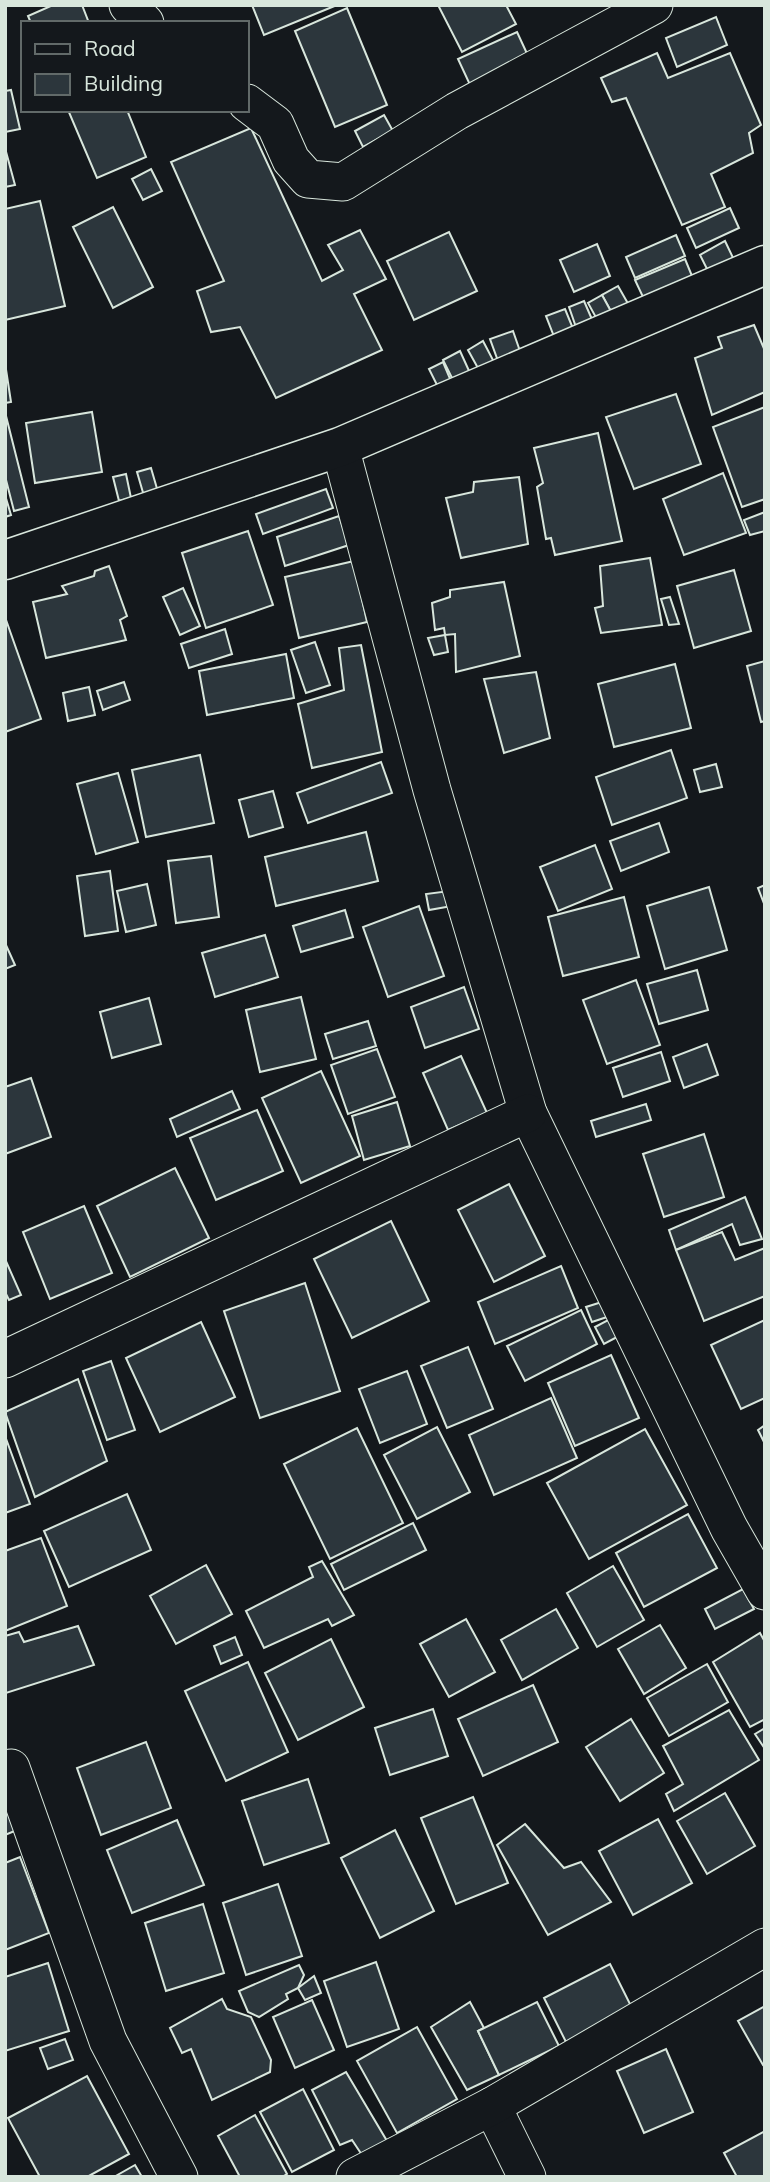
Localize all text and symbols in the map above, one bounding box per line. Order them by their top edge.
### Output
legend [21,21,248,112]
text: Road [84,35,135,61]
text: Building [84,70,163,96]

